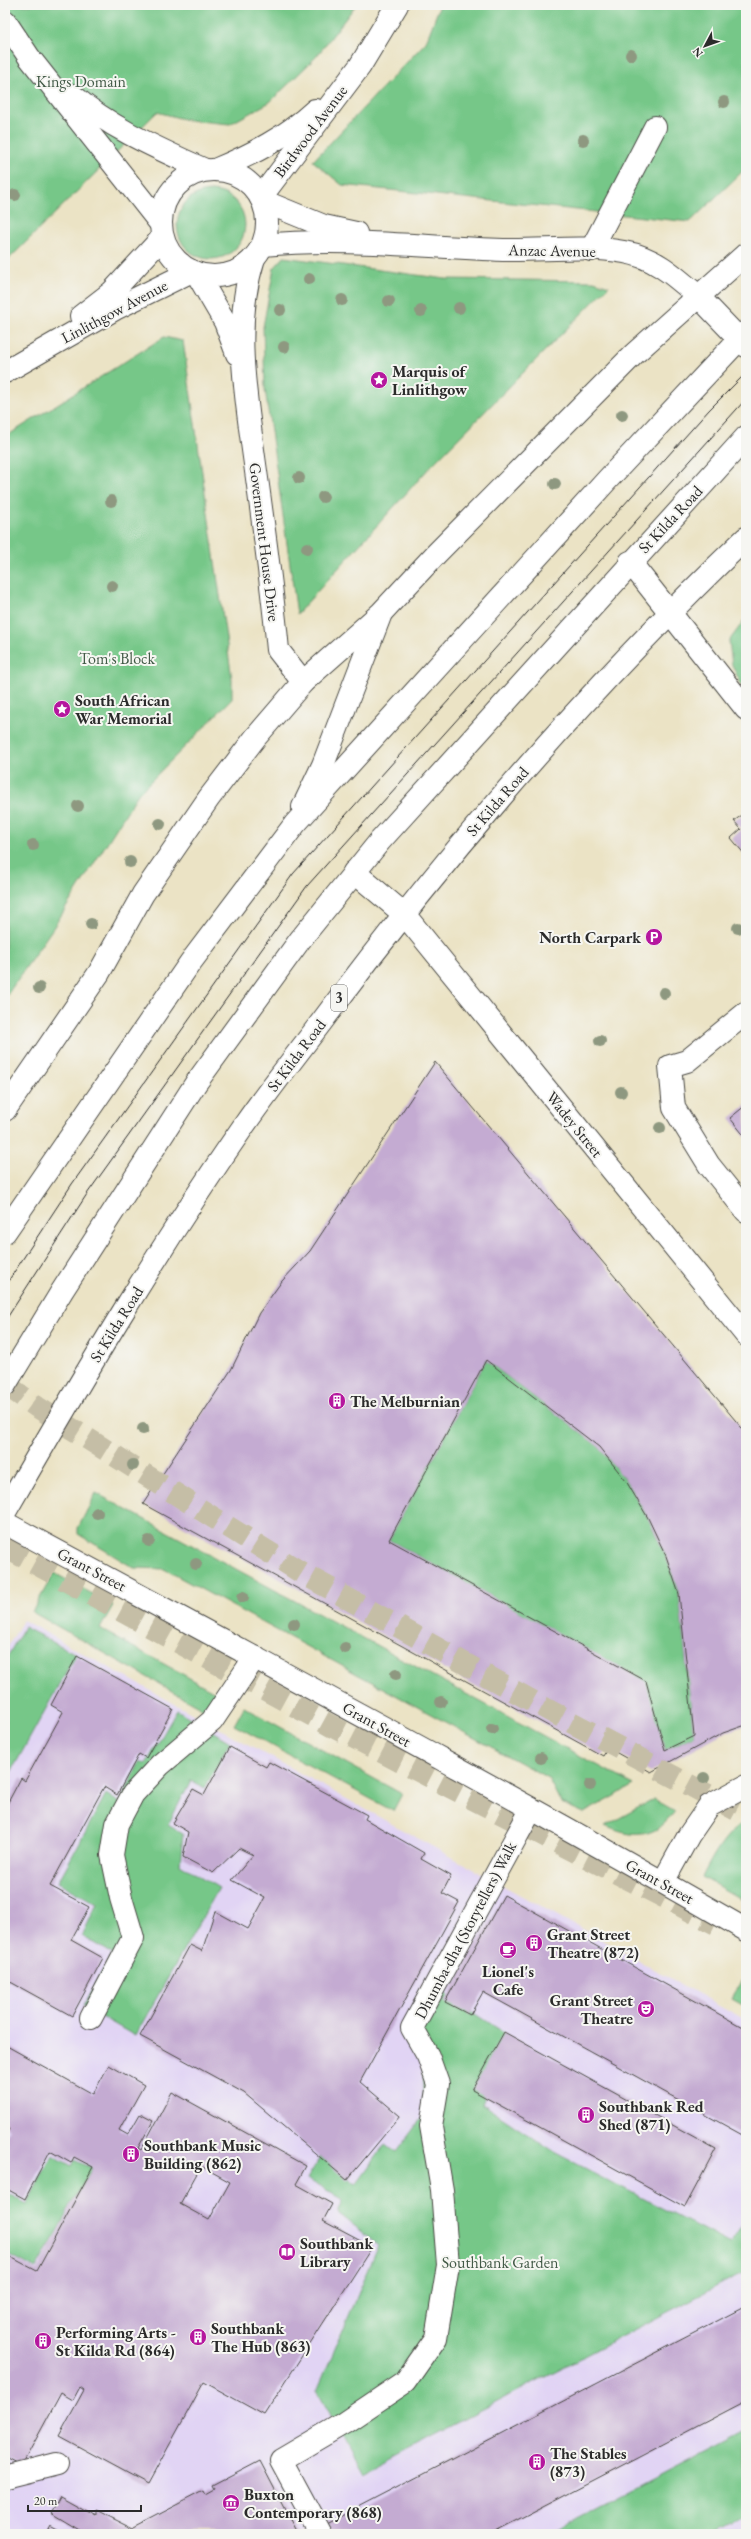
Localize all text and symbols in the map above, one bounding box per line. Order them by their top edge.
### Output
north arrow [685,26,725,66]
text: N [689,45,706,61]
park label: Kings Domain [36,71,126,92]
street label: Birdwood Avenue [269,81,352,182]
street label: Anzac Avenue [507,239,596,262]
street label: Linlithgow Avenue [57,275,171,348]
place label: Marquis of Linlithgow [392,361,467,400]
place icon: Marquis of Linlithgow [369,370,389,390]
street label: Government House Drive [244,462,285,622]
street label: St Kilda Road [634,480,708,558]
park label: Tom's Block [79,648,156,669]
place label: South African War Memorial [75,690,172,729]
place icon: South African War Memorial [52,699,72,719]
street label: St Kilda Road [461,762,534,840]
place label: North Carpark [539,927,641,948]
parking icon: North Carpark [644,927,664,947]
road number: 3 [331,985,347,1011]
street label: St Kilda Road [262,1014,331,1096]
street label: Wadey Street [542,1087,608,1162]
street label: St Kilda Road [85,1282,148,1366]
building icon: The Melburnian [327,1391,347,1411]
place label: The Melburnian [350,1391,460,1412]
street label: Grant Street [54,1543,130,1596]
street label: Grant Street [339,1697,415,1752]
street label: Dhumba-dha (Storytellers) Walk [410,1837,521,2023]
street label: Grant Street [622,1854,698,1909]
place label: Grant Street Theatre (872) [547,1924,639,1963]
building icon: Grant Street Theatre (872) [524,1933,544,1953]
cafe icon: Lionel's Cafe [498,1940,518,1960]
place label: Lionel's Cafe [482,1961,534,2000]
place label: Grant Street Theatre [550,1990,633,2029]
theatre icon: Grant Street Theatre [636,1999,656,2019]
place label: Southbank Red Shed (871) [599,2096,704,2135]
building icon: Southbank Red Shed (871) [576,2105,596,2125]
place label: Southbank Music Building (862) [144,2135,261,2174]
building icon: Southbank Music Building (862) [121,2144,141,2164]
place label: Southbank Library [300,2233,373,2272]
library icon: Southbank Library [277,2242,297,2262]
park label: Southbank Garden [442,2252,559,2273]
place label: Southbank The Hub (863) [211,2318,311,2357]
place label: Performing Arts - St Kilda Rd (864) [56,2322,176,2361]
building icon: Southbank The Hub (863) [188,2327,208,2347]
building icon: Performing Arts - St Kilda Rd (864) [33,2331,53,2351]
place label: The Stables (873) [550,2443,627,2482]
building icon: The Stables (873) [527,2452,547,2472]
place label: Buxton Contemporary (868) [244,2484,382,2523]
scale bar [28,2487,141,2513]
text: 20 m [34,2493,58,2509]
museum icon: Buxton Contemporary (868) [221,2493,241,2513]

